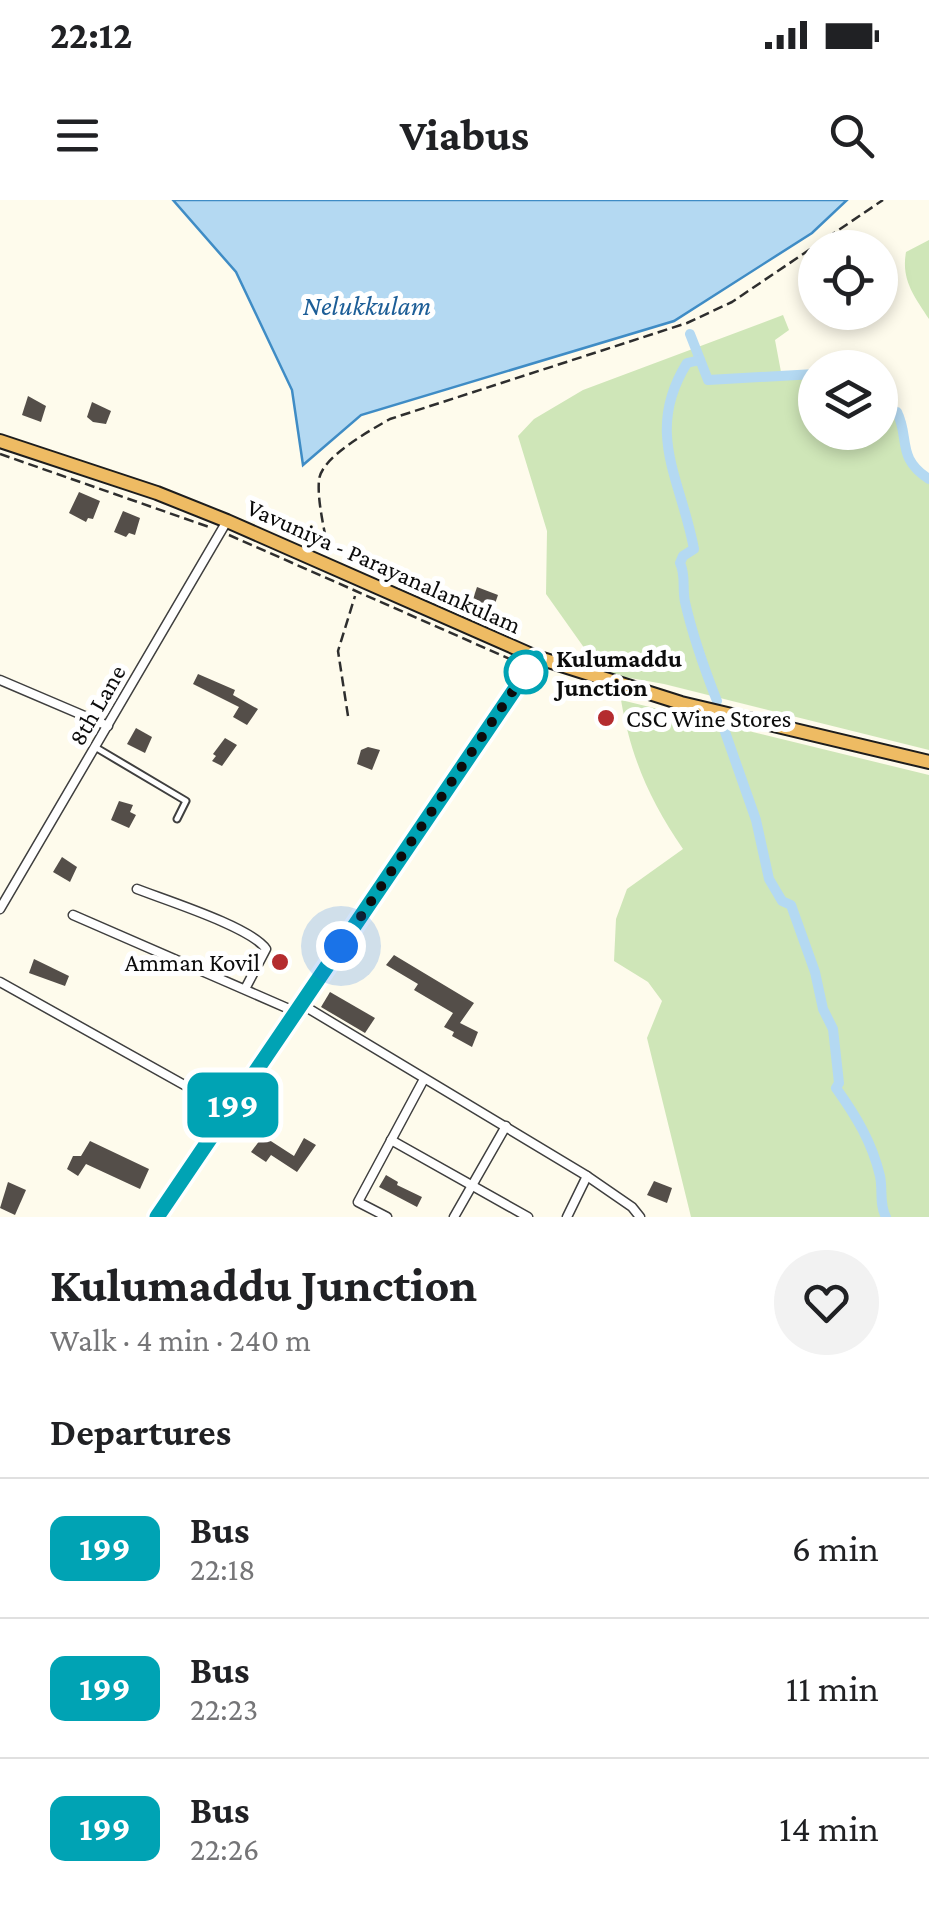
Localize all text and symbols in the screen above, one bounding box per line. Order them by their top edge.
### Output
text: 22:12 [50,14,132,56]
icon: menu [50,108,105,163]
icon: search [824,108,879,163]
text: Viabus [400,110,529,160]
map controls [798,230,898,450]
button: locate [798,230,898,330]
water label: Nelukkulam [303,290,431,321]
button: layers [798,350,898,450]
street label: Vavuniya - Parayanalankulam [242,493,525,640]
place label: Kulumaddu Junction [553,645,682,701]
marker: Kulumaddu Junction [505,651,547,693]
street label: 8th Lane [63,660,131,750]
place label: CSC Wine Stores [626,705,791,732]
marker: CSC Wine Stores [595,707,617,729]
your location [316,921,366,971]
place label: Amman Kovil [125,949,260,976]
marker: Amman Kovil [269,951,291,973]
line badge: 199 [176,1072,290,1138]
text: 199 [207,1086,259,1125]
button: heart [774,1250,879,1355]
text: Kulumaddu Junction [50,1258,477,1311]
text: Walk · 4 min · 240 m [50,1322,311,1358]
text: Departures [50,1411,231,1453]
text: Bus [190,1509,249,1551]
text: 6 min [792,1527,879,1569]
text: 199 [79,1529,131,1568]
text: 22:18 [190,1551,256,1587]
text: Bus [190,1649,249,1691]
text: 11 min [786,1667,879,1709]
text: 199 [79,1669,131,1708]
text: 22:23 [190,1691,258,1727]
text: Bus [190,1789,249,1831]
text: 14 min [779,1807,879,1849]
text: 199 [79,1809,131,1848]
text: 22:26 [190,1831,259,1867]

